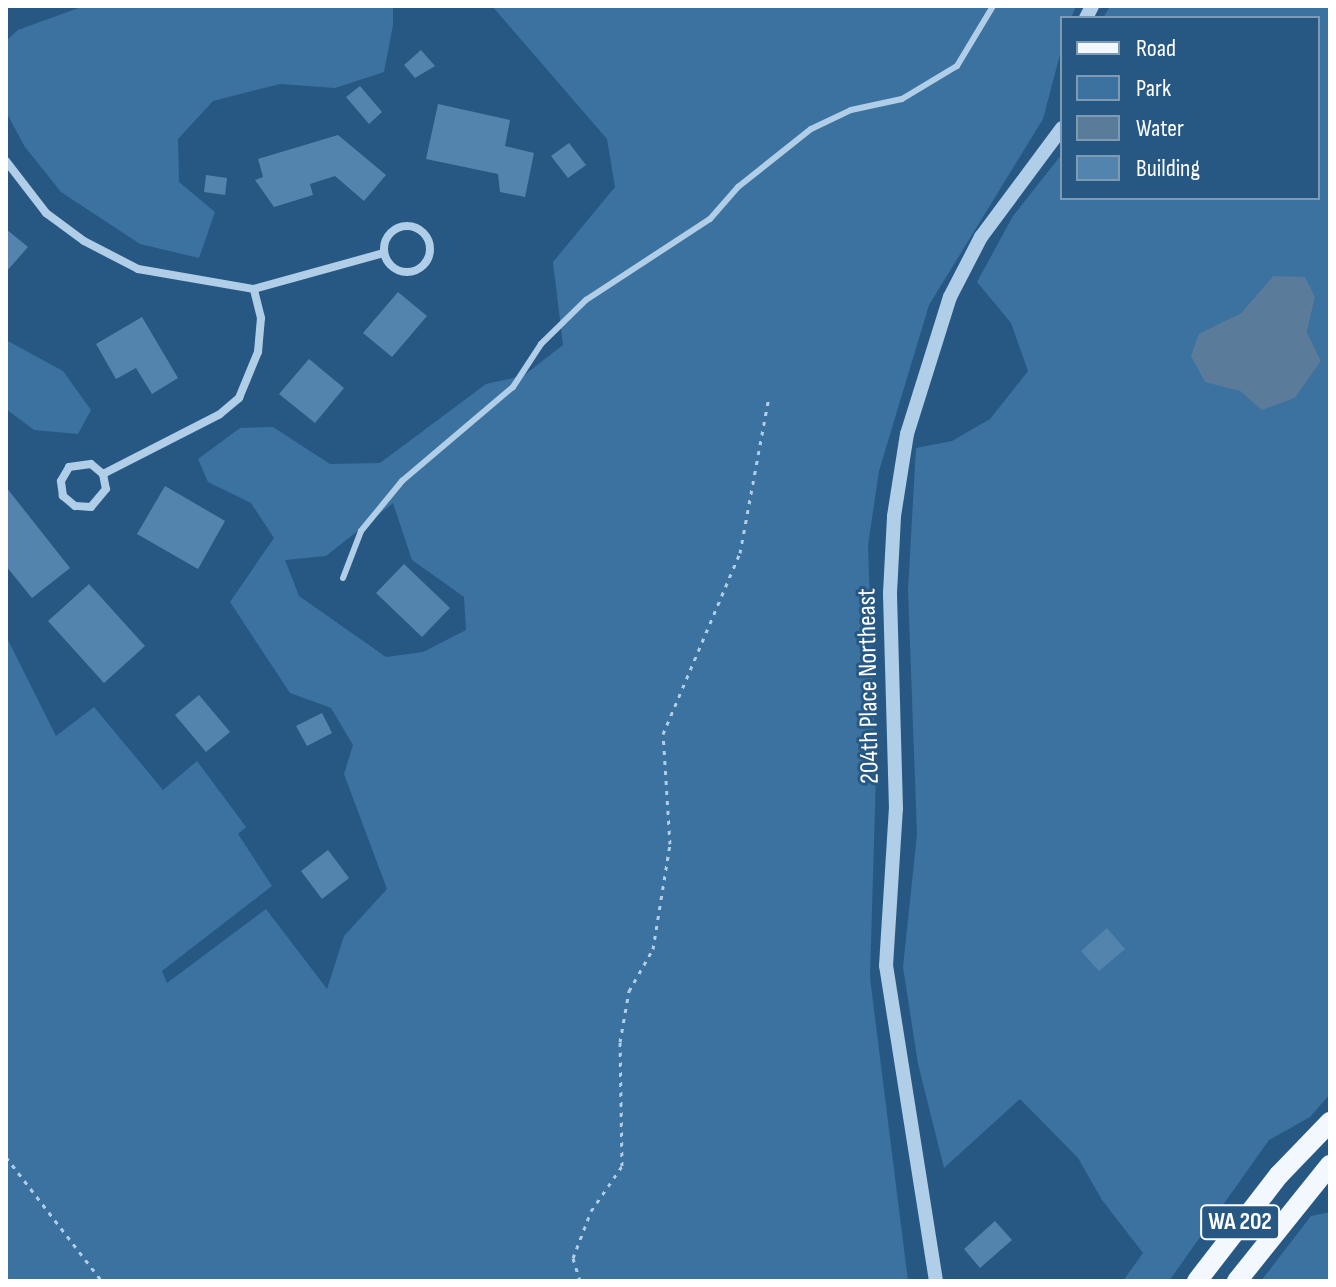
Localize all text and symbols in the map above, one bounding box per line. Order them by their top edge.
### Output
legend [1060,16,1320,200]
text: Road [1136,34,1176,63]
text: Park [1136,74,1171,103]
text: Water [1136,114,1184,143]
text: Building [1136,154,1200,183]
street label: 204th Place Northeast [852,588,886,784]
road number: WA 202 [1200,1202,1280,1242]

